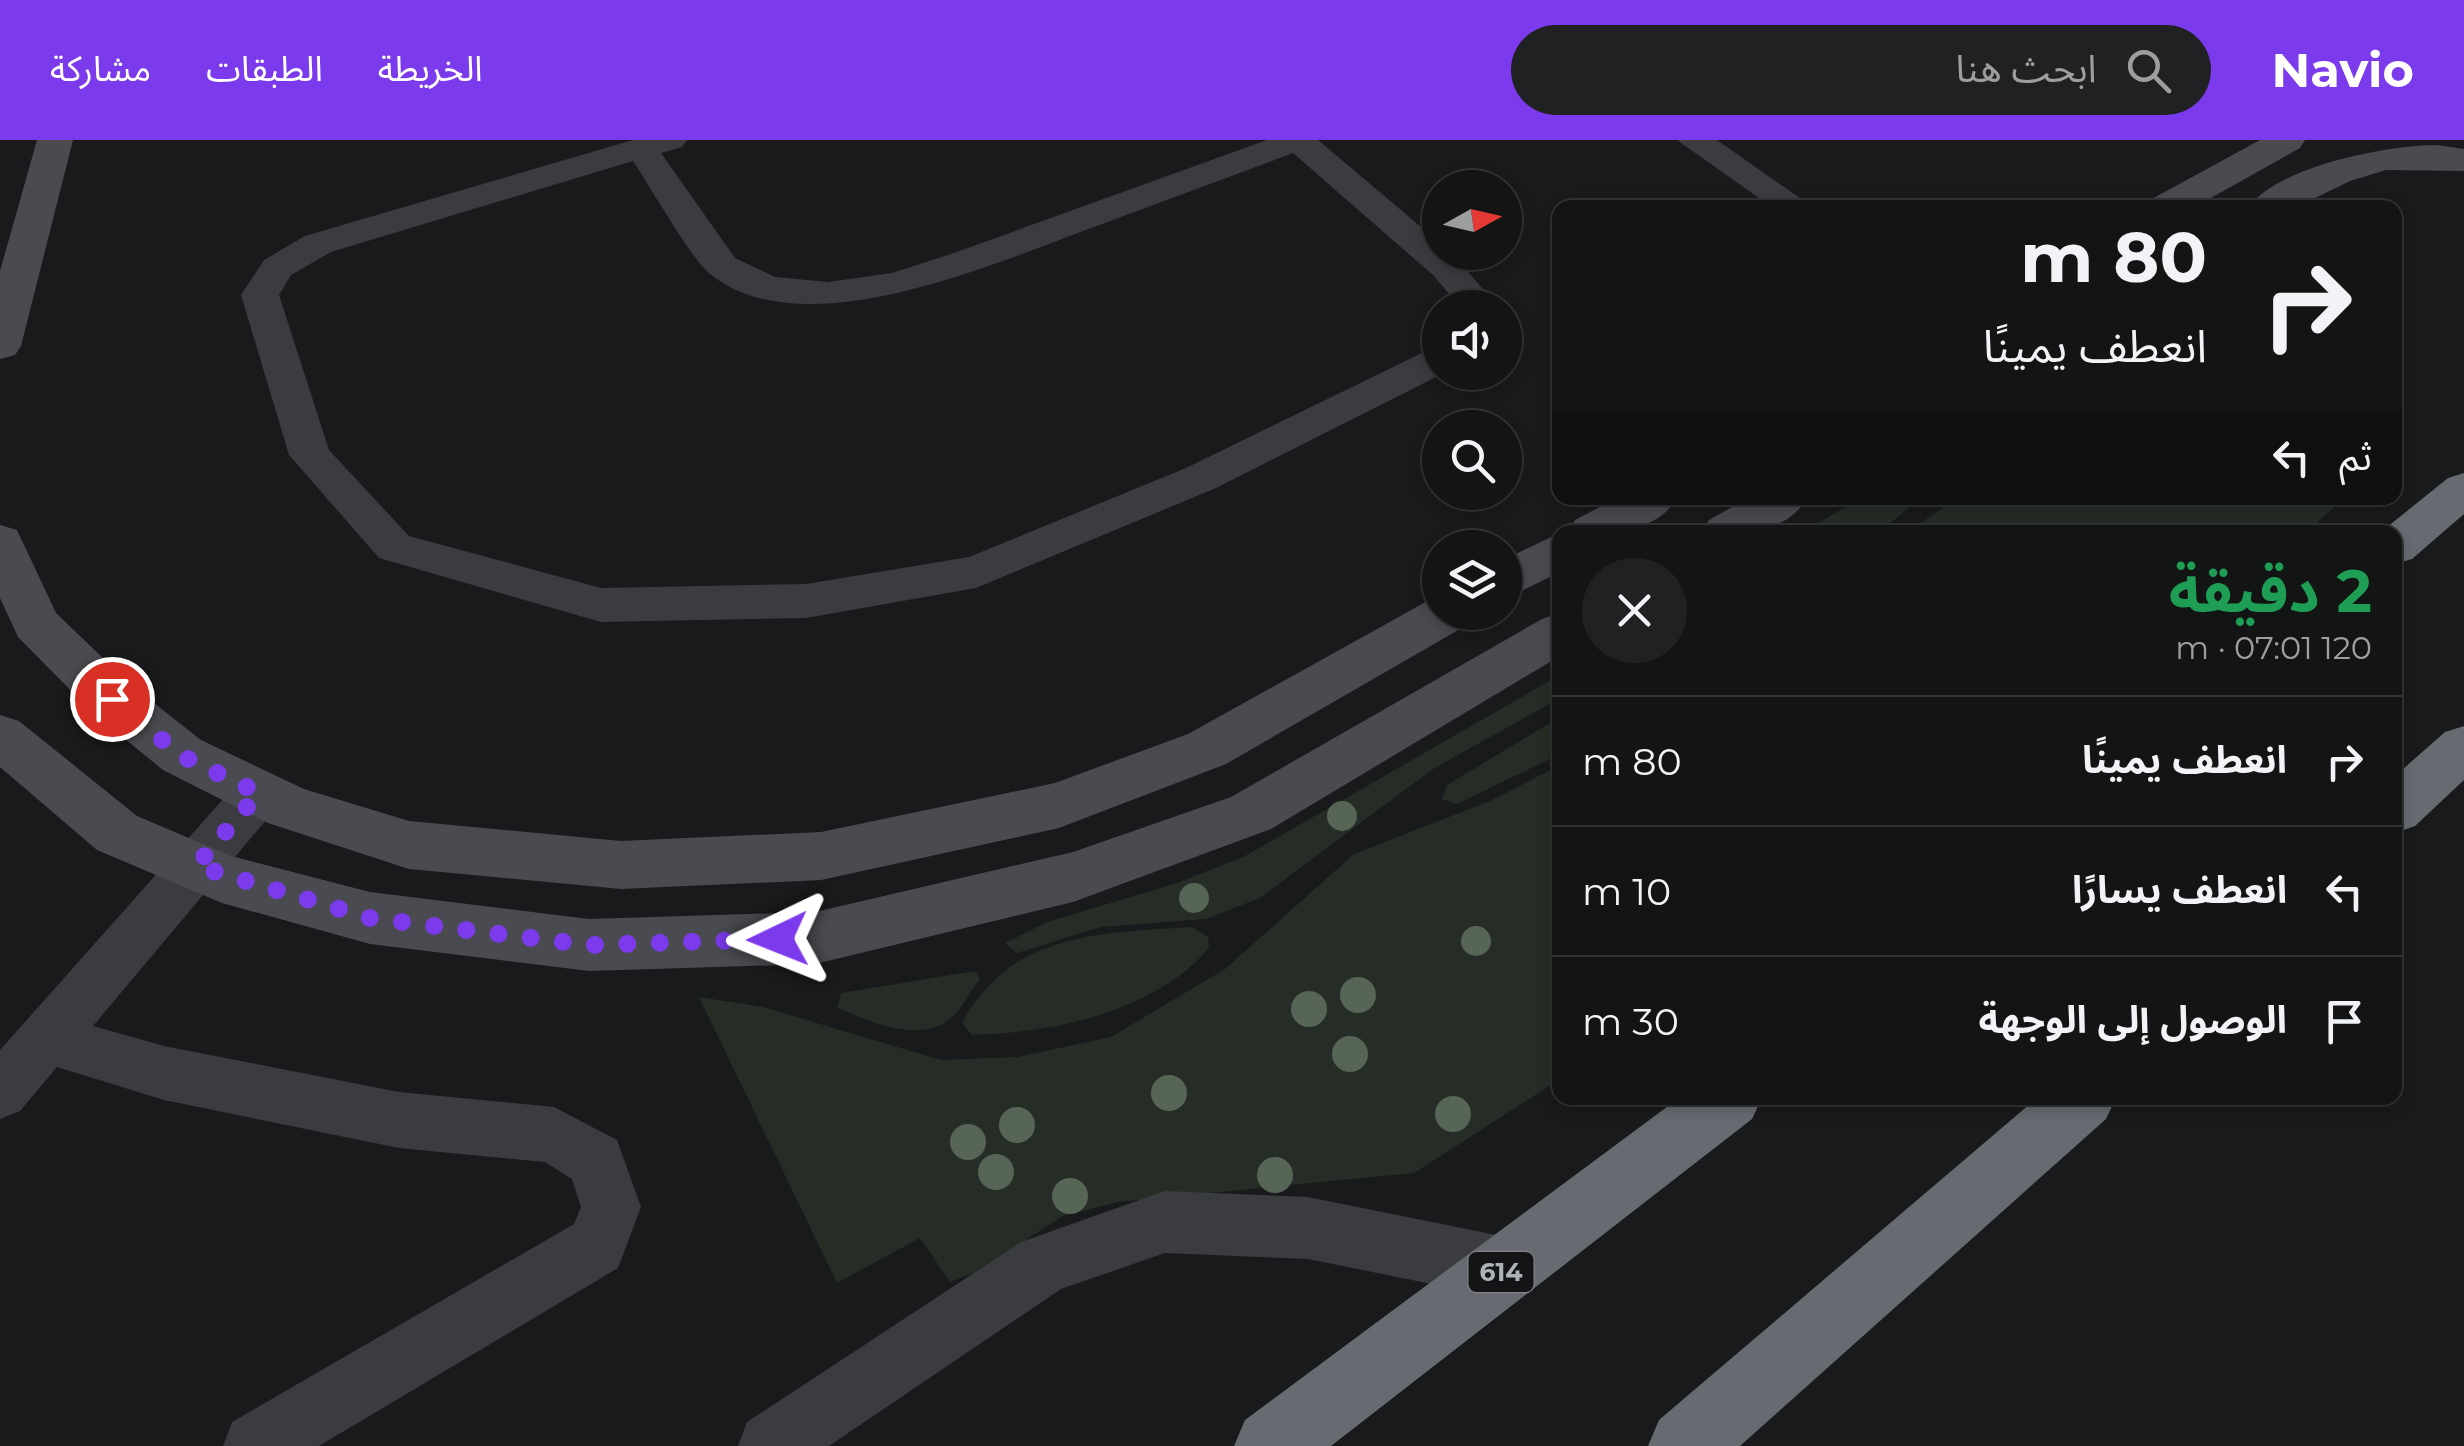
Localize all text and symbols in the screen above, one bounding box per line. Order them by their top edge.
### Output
search box [1511,25,2211,115]
text: Navio [2271,41,2414,99]
icon: search [2121,43,2176,98]
text: ابحث هنا [1956,45,2096,92]
text: مشاركة [50,47,151,90]
text: الطبقات [206,47,323,90]
text: الخريطة [378,47,483,90]
north arrow [1422,170,1522,270]
map controls [1422,170,1522,630]
text: 80 m [2020,214,2207,300]
icon: right [2242,240,2372,370]
button: sound [1422,290,1522,390]
text: انعطف يمينًا [1983,318,2207,373]
button: search [1422,410,1522,510]
icon: left [2264,430,2319,485]
text: ثم [2339,433,2372,480]
button: layers [1422,530,1522,630]
text: 2 دقيقة [2169,554,2372,627]
button: close [1582,558,1687,663]
text: 120 m · 07:01 [2175,628,2372,667]
pin [70,657,155,742]
icon: arrive [85,672,140,727]
icon: right [2317,734,2372,789]
text: انعطف يمينًا [2082,736,2287,783]
text: 80 m [1582,738,1682,785]
icon: left [2317,864,2372,919]
text: انعطف يسارًا [2072,866,2287,913]
text: 10 m [1582,868,1671,915]
position arrow [726,887,830,991]
icon: arrive [2317,994,2372,1049]
text: الوصول إلى الوجهة [1979,996,2287,1043]
text: 30 m [1582,998,1679,1045]
road number: 614 [1468,1252,1534,1292]

